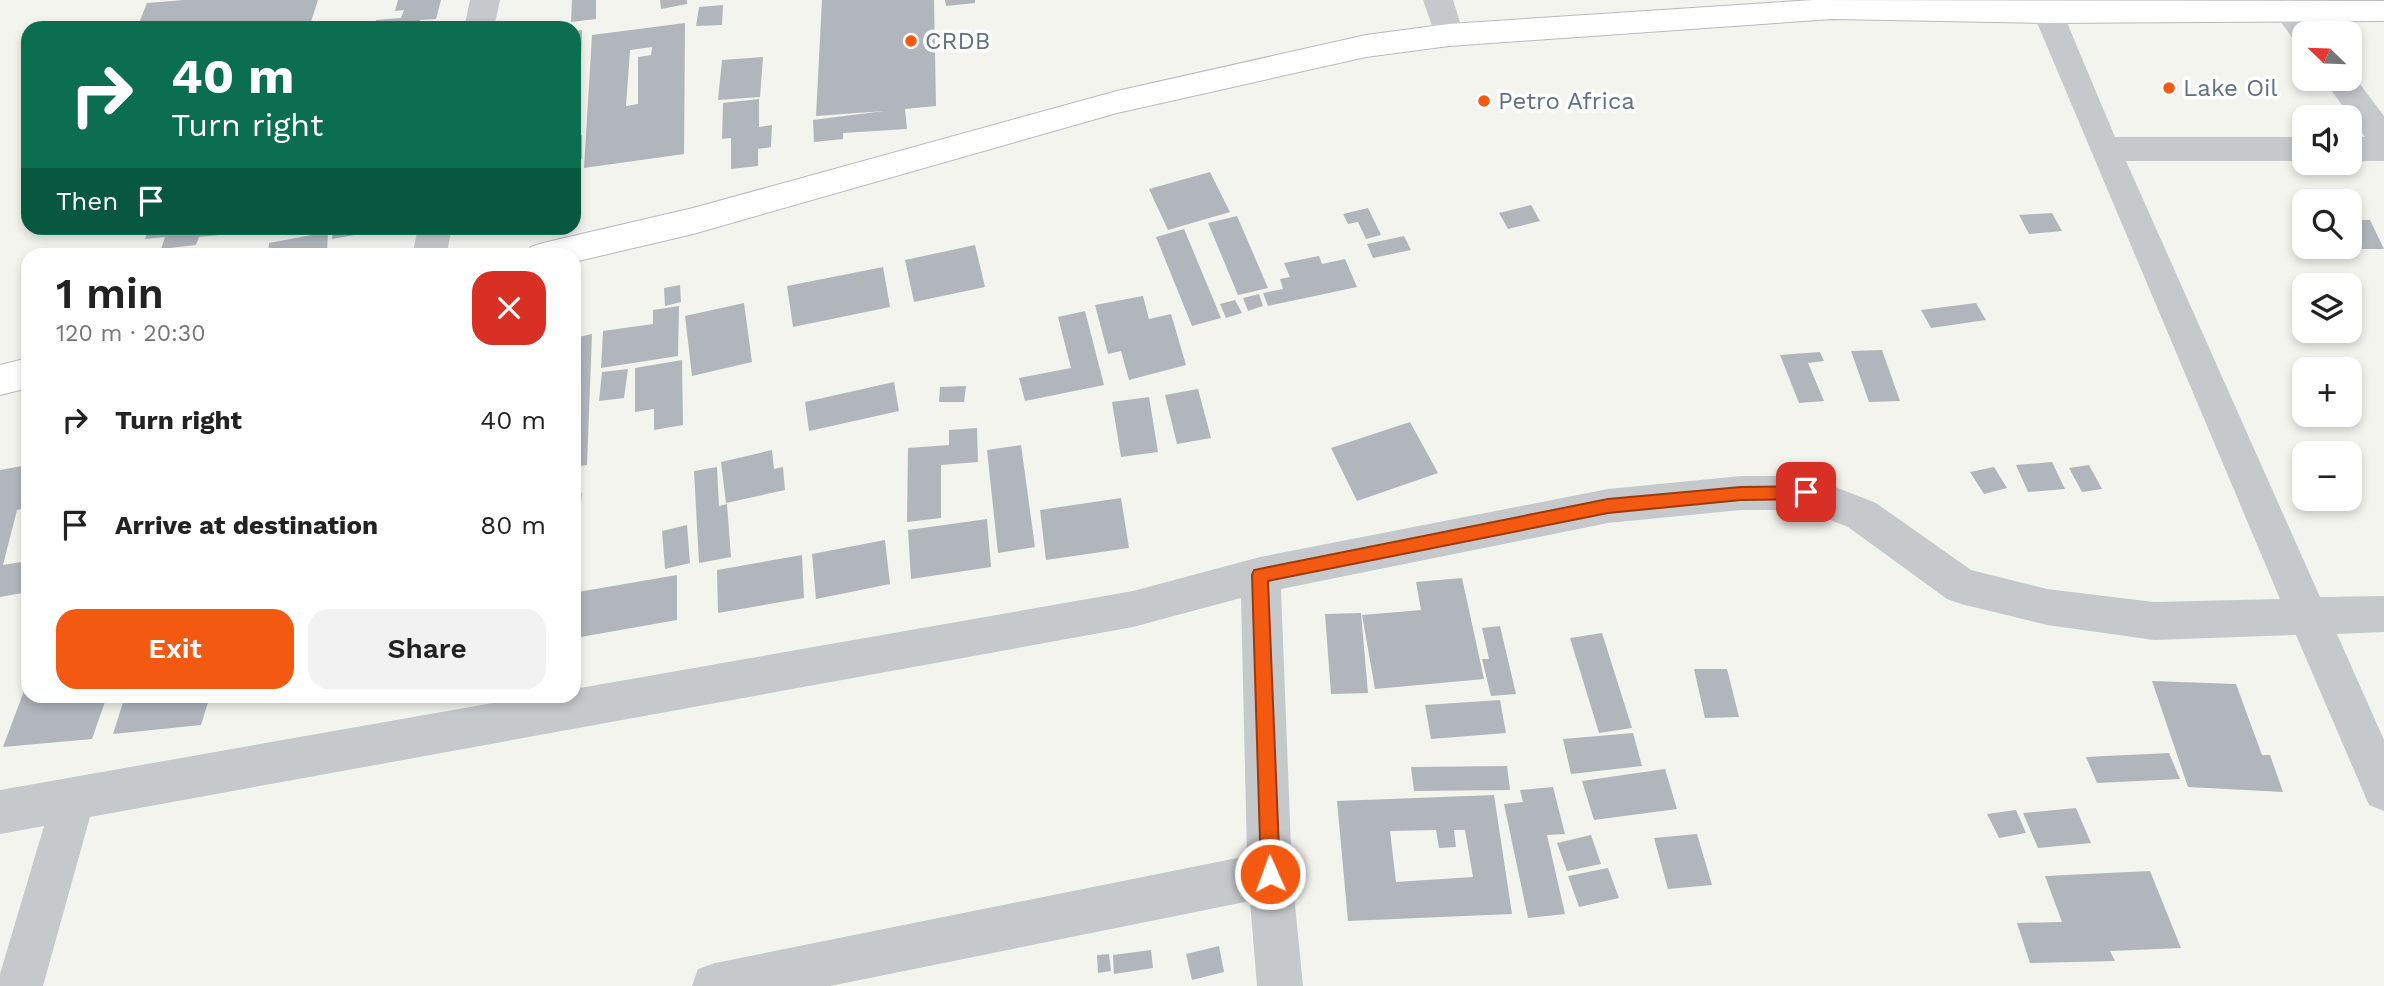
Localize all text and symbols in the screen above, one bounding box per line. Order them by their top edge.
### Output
north arrow [2292,21,2362,91]
map controls [2292,21,2362,511]
place label: CRDB [925,27,990,55]
marker: CRDB [903,33,919,49]
text: 40 m [171,47,294,105]
icon: right [56,49,147,140]
place label: Lake Oil [2183,74,2278,102]
marker: Lake Oil [2161,80,2177,96]
place label: Petro Africa [1498,87,1635,115]
marker: Petro Africa [1476,93,1492,109]
button: sound [2292,105,2362,175]
text: Turn right [171,106,323,144]
icon: arrive [132,182,170,220]
text: Then [56,186,118,216]
button: search [2292,189,2362,259]
text: 1 min [56,269,164,318]
button: close [472,271,546,345]
button: layers [2292,273,2362,343]
text: 120 m · 20:30 [56,320,206,347]
button: + [2292,357,2362,427]
icon: right [56,401,94,439]
text: Turn right [115,405,242,435]
text: 40 m [480,405,546,435]
button: − [2292,441,2362,511]
pin [1776,462,1836,522]
icon: arrive [1787,473,1825,511]
icon: arrive [56,506,94,544]
text: Arrive at destination [115,510,378,540]
text: 80 m [480,510,546,540]
button: Exit [56,609,294,689]
button: Share [308,609,546,689]
position arrow [1233,837,1307,911]

